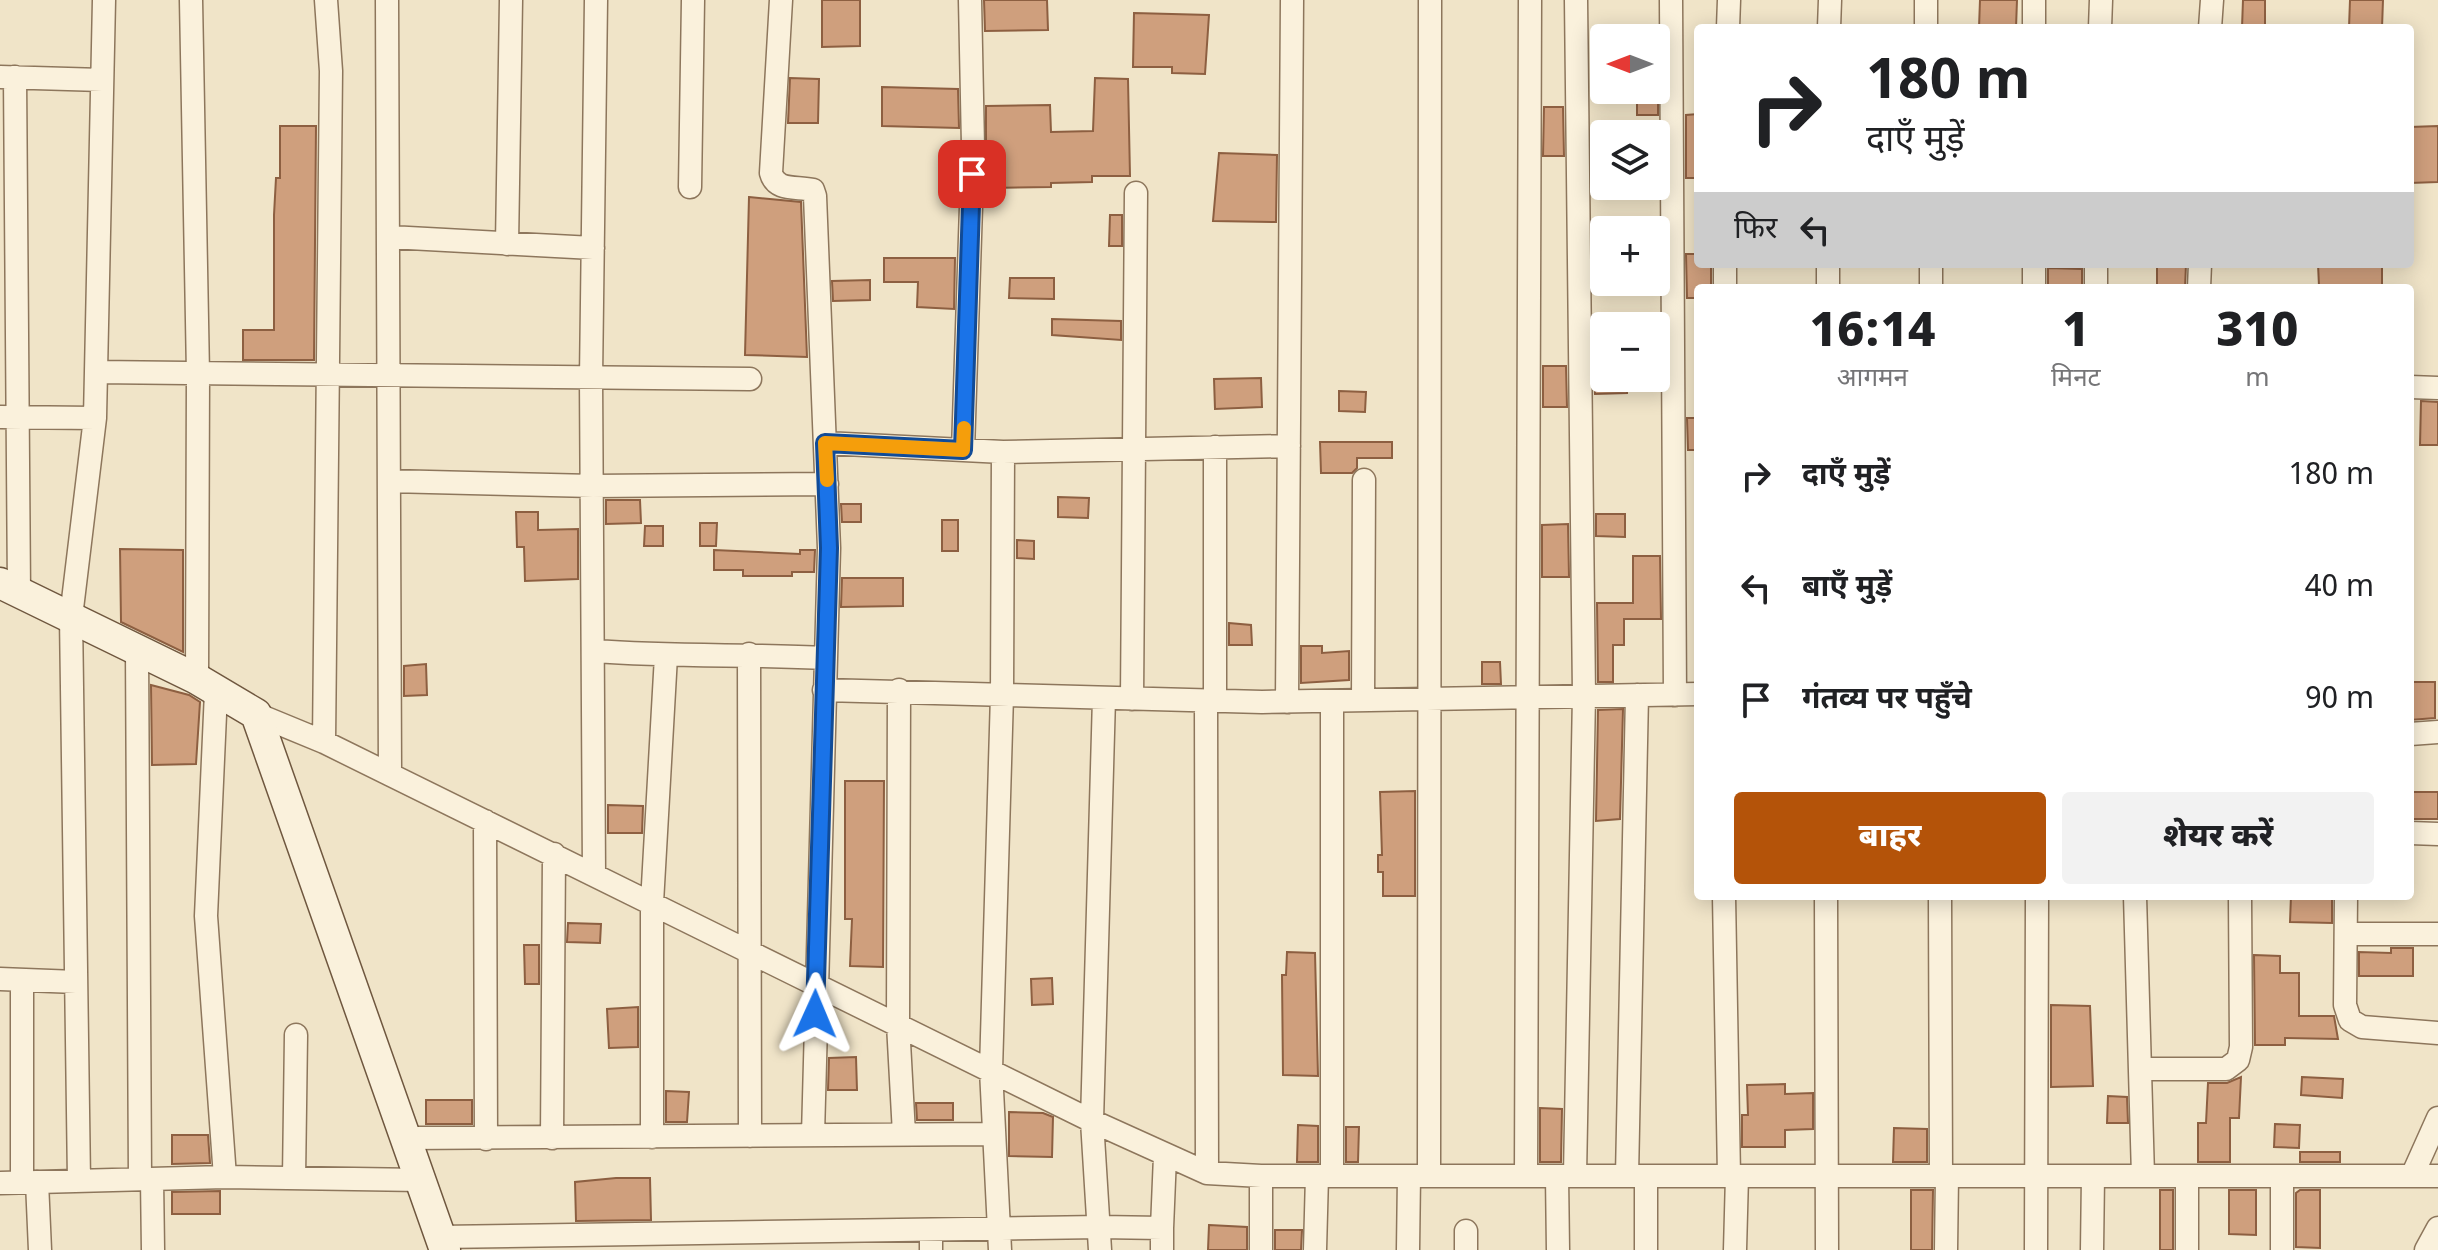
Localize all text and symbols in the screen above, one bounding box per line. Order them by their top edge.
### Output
north arrow [1590,24,1670,104]
map controls [1590,24,1670,392]
text: 180 m [1866,48,2030,121]
icon: right [1734,56,1838,160]
text: दाएँ मुड़ें [1866,119,1965,166]
button: layers [1590,120,1670,200]
pin [938,140,1006,208]
icon: arrive [950,152,994,196]
icon: left [1793,208,1837,252]
text: फिर [1734,211,1777,250]
button: + [1590,216,1670,296]
text: 16:14 [1809,303,1935,366]
text: 1 [2062,303,2090,366]
text: 310 [2216,303,2299,366]
button: − [1590,312,1670,392]
text: आगमन [1837,363,1908,397]
text: मिनट [2051,363,2101,397]
text: m [2245,363,2270,397]
icon: right [1734,454,1778,498]
text: दाएँ मुड़ें [1802,457,1890,496]
text: 180 m [2289,457,2374,496]
icon: left [1734,566,1778,610]
text: बाएँ मुड़ें [1802,569,1892,608]
text: 40 m [2305,569,2374,608]
icon: arrive [1734,678,1778,722]
text: गंतव्य पर पहुँचे [1802,681,1972,720]
text: 90 m [2305,681,2374,720]
button: बाहर [1734,792,2046,884]
button: शेयर करें [2062,792,2374,884]
position arrow [773,972,857,1056]

